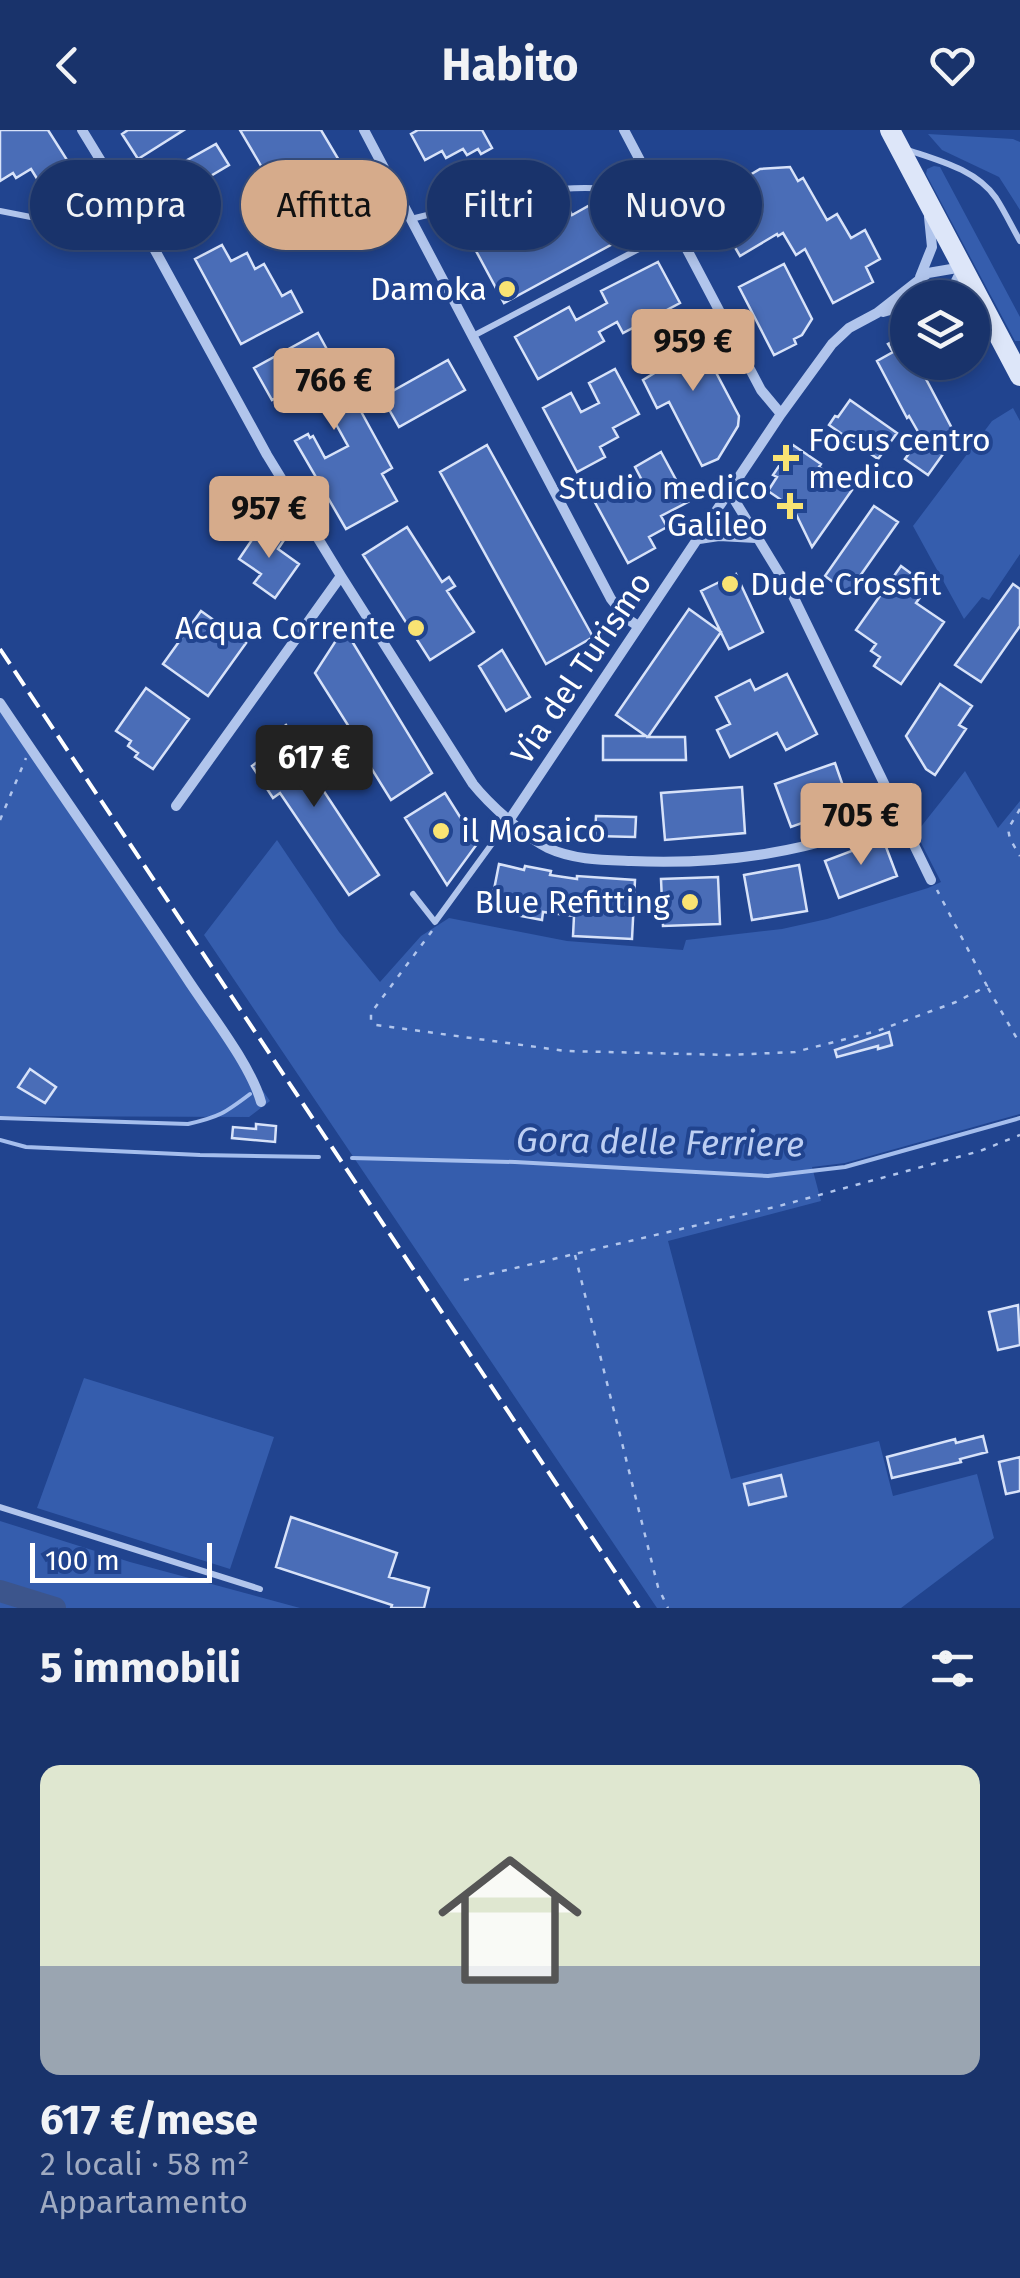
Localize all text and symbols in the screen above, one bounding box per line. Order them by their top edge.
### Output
icon: back [40,38,95,93]
text: Habito [441,38,579,92]
icon: heart [925,38,980,93]
chip: Compra [30,160,221,250]
chip: Affitta [241,160,407,250]
chip: Filtri [427,160,570,250]
chip: Nuovo [590,160,762,250]
place label: Damoka [370,270,487,308]
marker: Damoka [496,278,518,300]
map controls [890,280,990,380]
button: layers [890,280,990,380]
pin: 959 € [623,309,763,394]
text: 959 € [653,322,733,360]
pin: 766 € [264,348,404,433]
text: 766 € [296,361,373,399]
place label: Focus centro medico [808,421,991,496]
marker: Focus centro medico [773,445,799,471]
place label: Studio medico Galileo [559,469,768,544]
pin: 957 € [199,476,339,561]
text: 957 € [231,489,307,527]
marker: Studio medico Galileo [777,493,803,519]
street label: Via del Turismo [503,565,659,771]
place label: Dude Crossfit [750,565,942,603]
marker: Dude Crossfit [719,573,741,595]
place label: Acqua Corrente [175,609,396,647]
marker: Acqua Corrente [405,617,427,639]
pin: 617 € [244,725,384,810]
text: 617 € [278,738,350,776]
pin: 705 € [791,783,931,868]
text: 705 € [823,796,900,834]
place label: il Mosaico [461,812,606,850]
marker: il Mosaico [430,820,452,842]
place label: Blue Refitting [474,883,670,921]
marker: Blue Refitting [679,891,701,913]
water label: Gora delle Ferriere [516,1118,804,1166]
scale bar [30,1538,212,1582]
text: 100 m [45,1544,120,1577]
icon: filters [925,1641,980,1696]
text: 5 immobili [40,1643,241,1693]
icon: home [420,1830,600,2010]
text: 617 €/mese [40,2095,258,2145]
text: 2 locali · 58 m² [40,2145,250,2183]
text: Appartamento [40,2183,248,2221]

